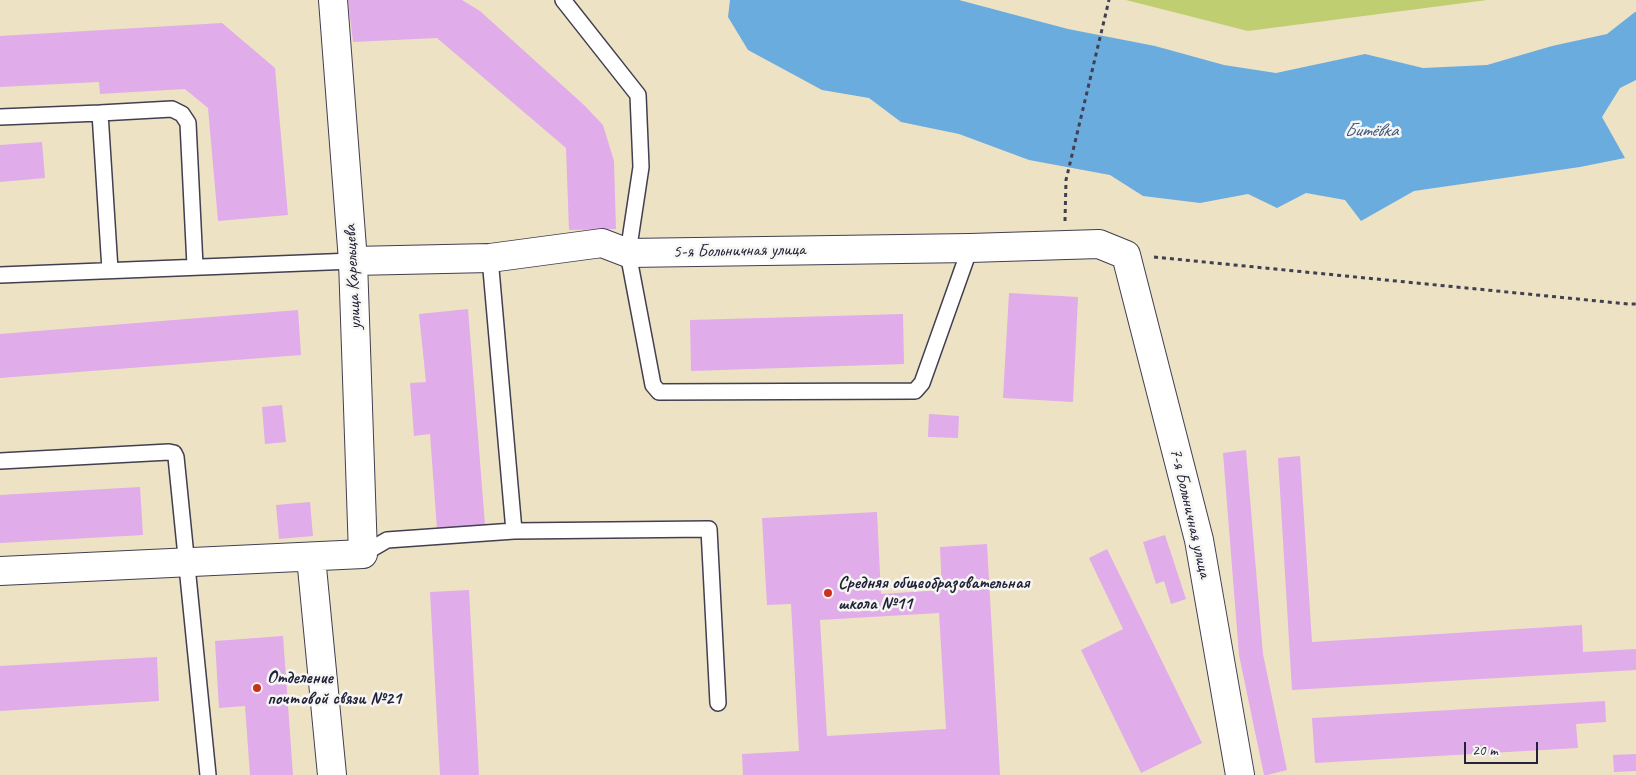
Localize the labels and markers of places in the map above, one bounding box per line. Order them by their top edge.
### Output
place label: Средняя общеобразовательная школа №11 [838,572,1030,614]
marker: Средняя общеобразовательная школа №11 [822,587,834,599]
place label: Отделение почтовой связи №21 [267,667,401,710]
marker: Отделение почтовой связи №21 [251,682,263,694]

